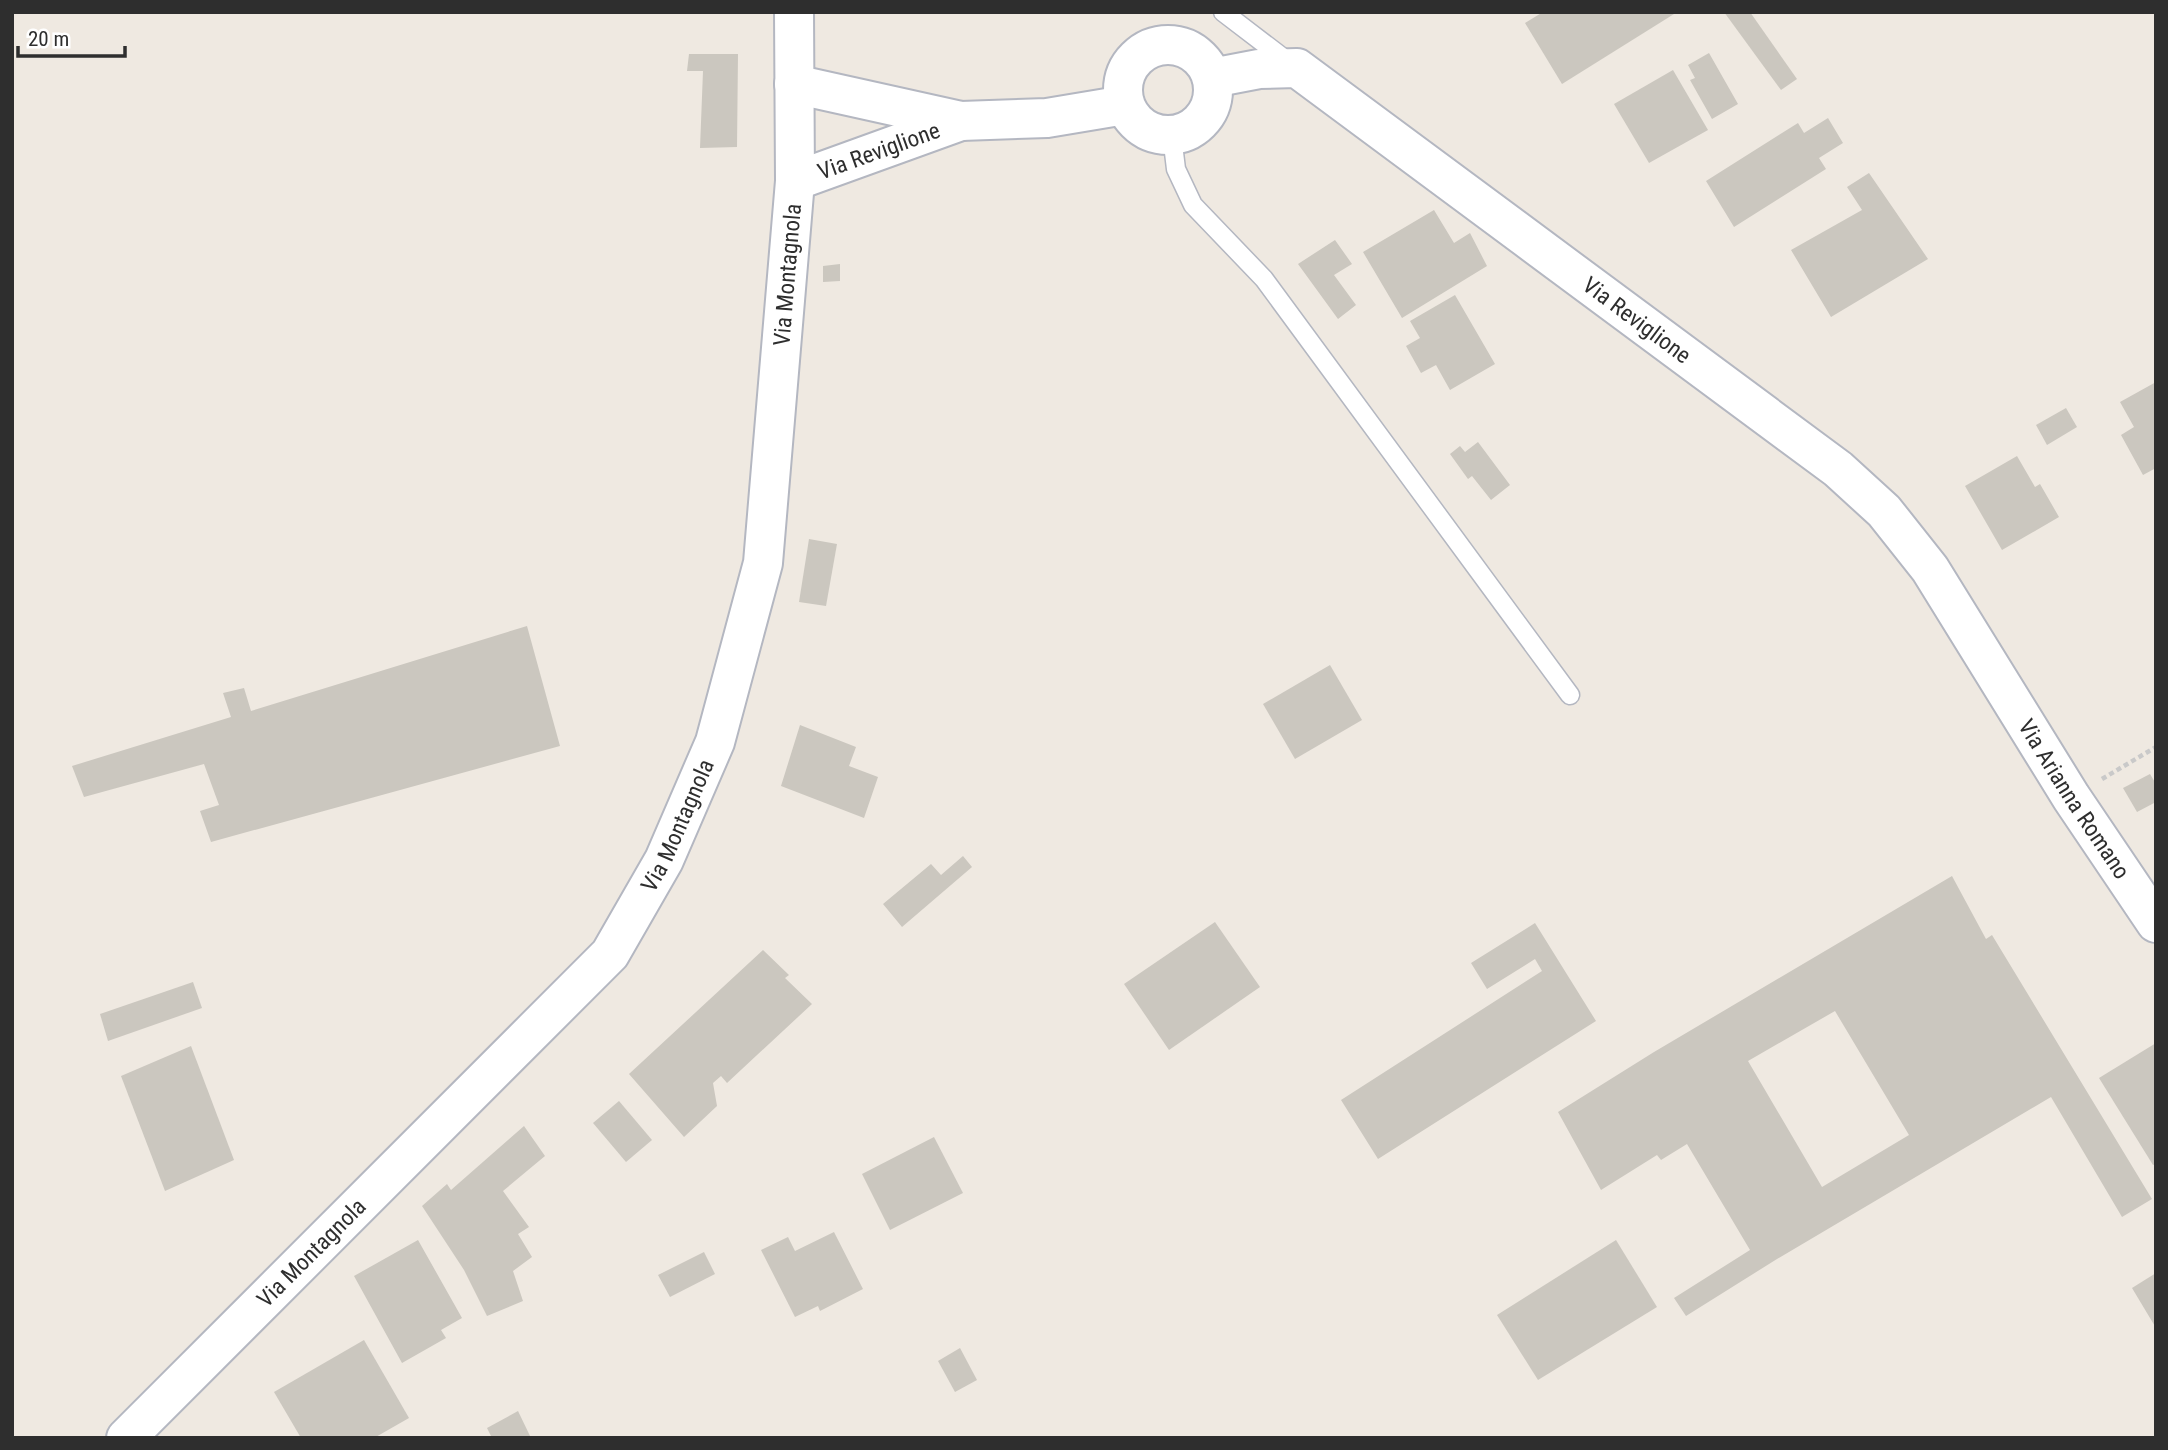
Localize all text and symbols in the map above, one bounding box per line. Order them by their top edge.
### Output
scale bar [18,14,124,58]
text: 20 m [28,27,69,51]
street label: Via Reviglione [814,117,944,186]
street label: Via Montagnola [768,203,807,347]
street label: Via Reviglione [1577,271,1696,369]
street label: Via Arianna Romano [2012,715,2135,884]
street label: Via Montagnola [636,755,720,897]
street label: Via Montagnola [252,1193,372,1313]

